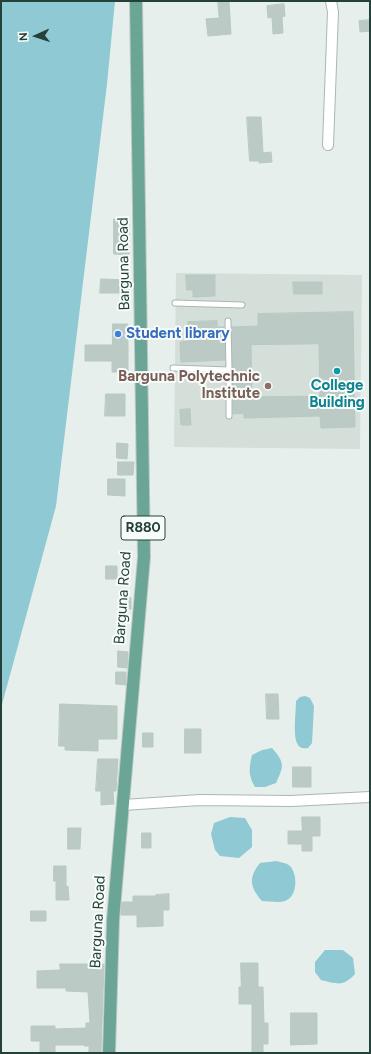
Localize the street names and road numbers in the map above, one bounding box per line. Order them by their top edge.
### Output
street label: Barguna Road [114,217,134,311]
road number: R880 [121,516,165,540]
street label: Barguna Road [111,551,135,645]
street label: Barguna Road [87,875,109,969]

